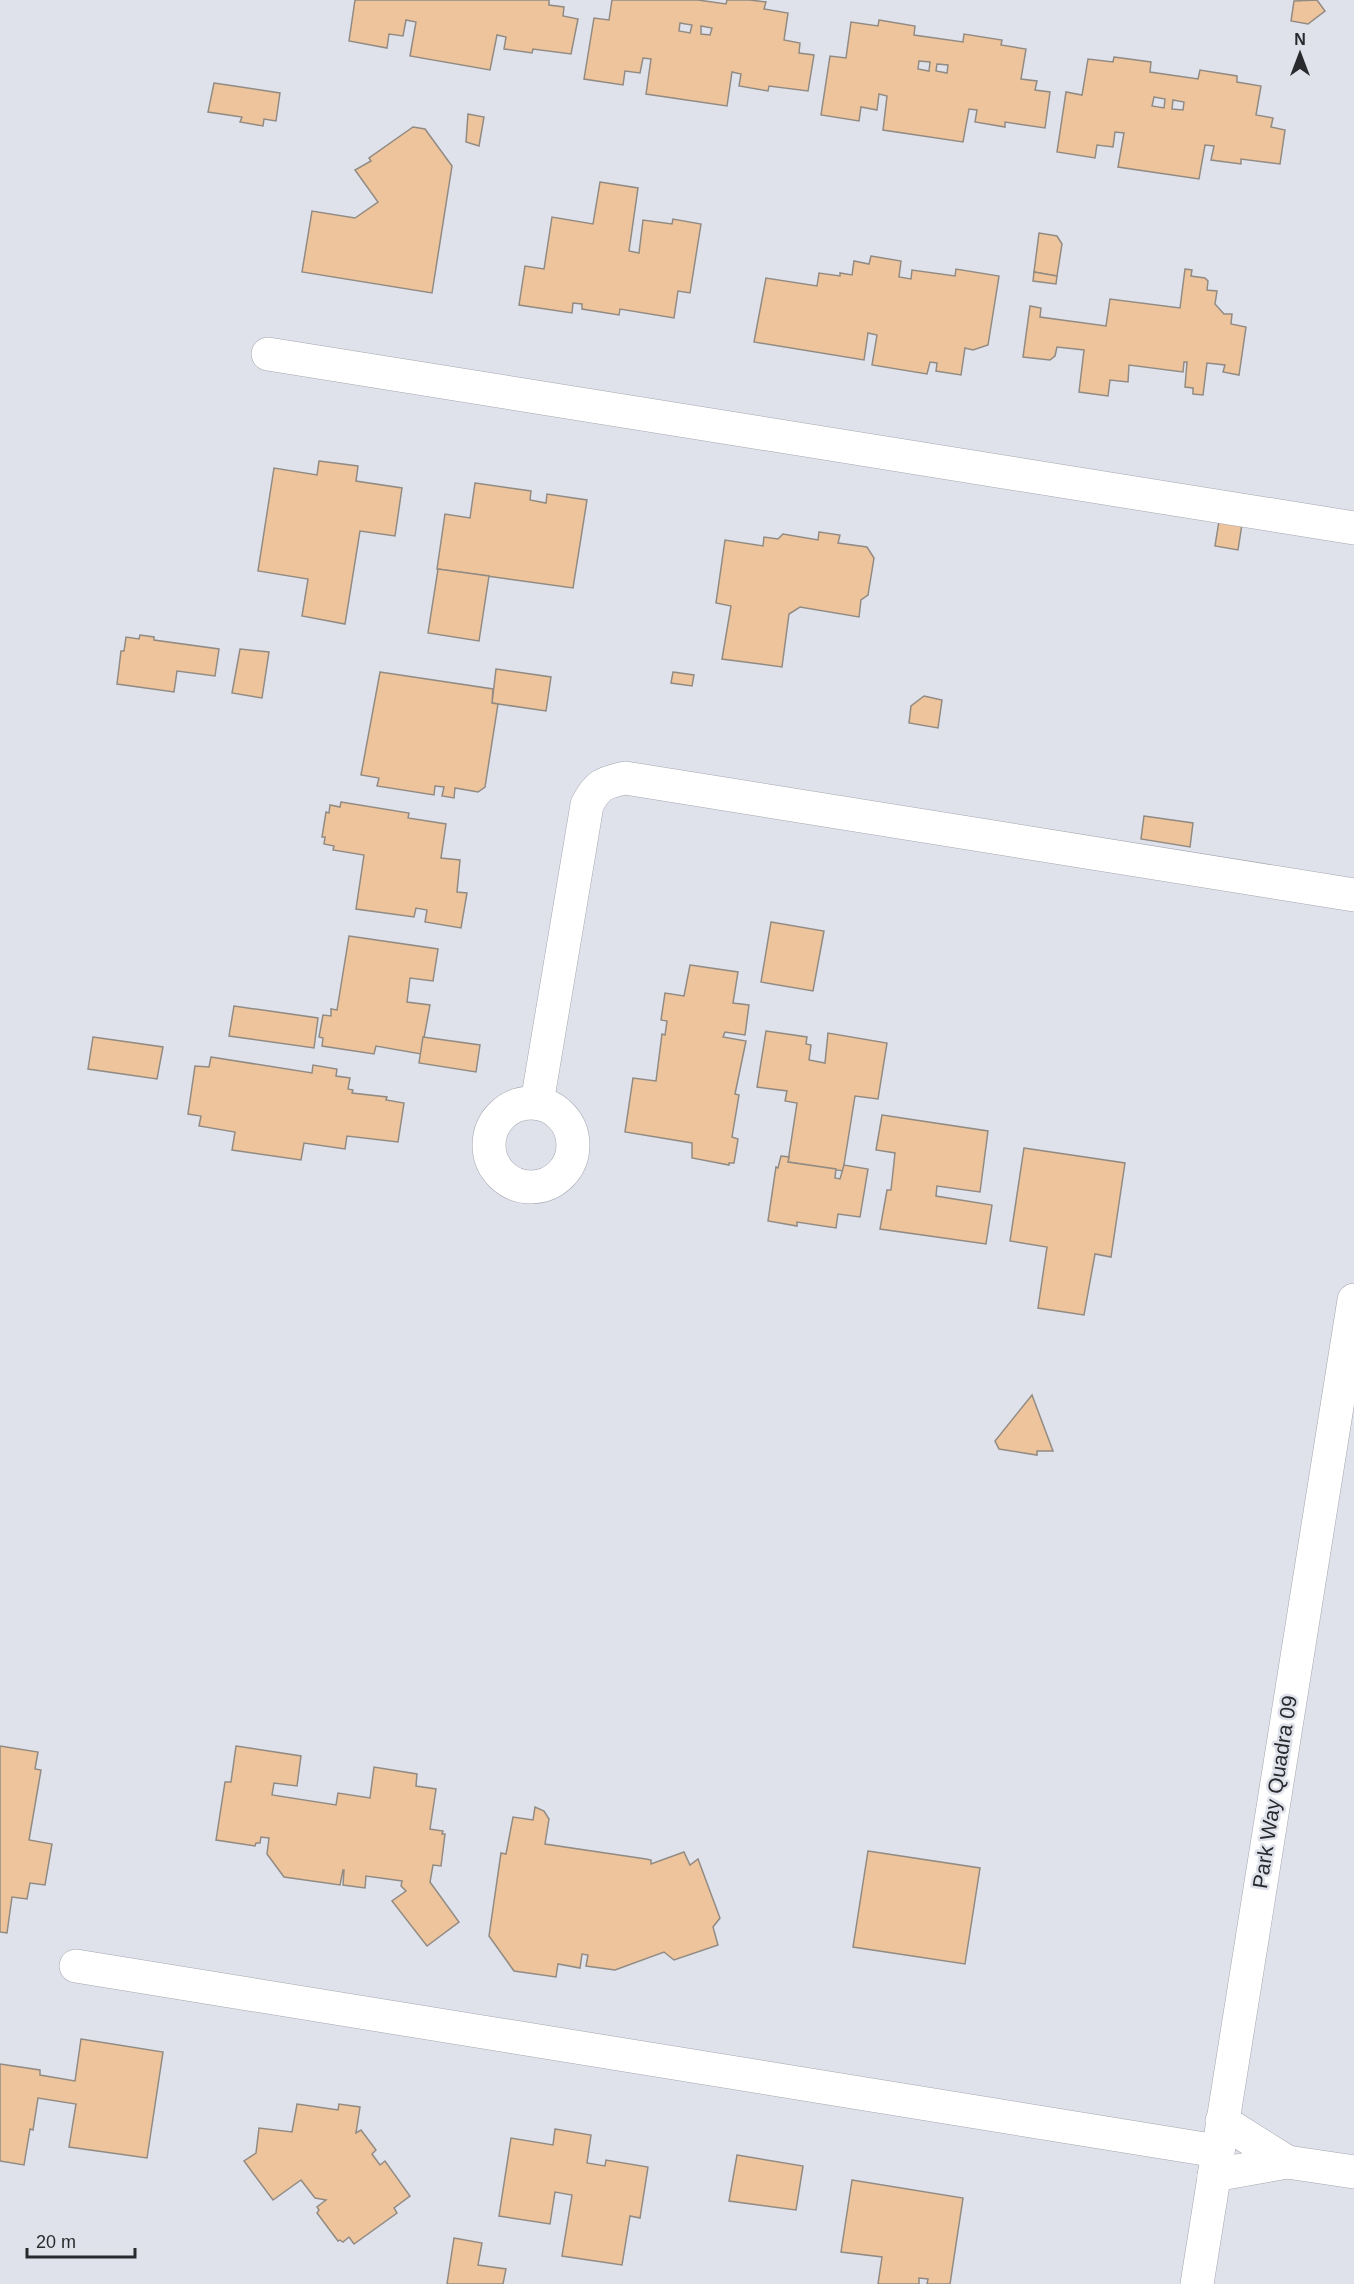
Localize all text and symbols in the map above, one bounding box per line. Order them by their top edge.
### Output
north arrow [1270,24,1330,84]
text: N [1294,31,1306,48]
street label: Park Way Quadra 09 [1248,1694,1301,1890]
scale bar [27,2221,135,2259]
text: 20 m [36,2232,76,2252]

